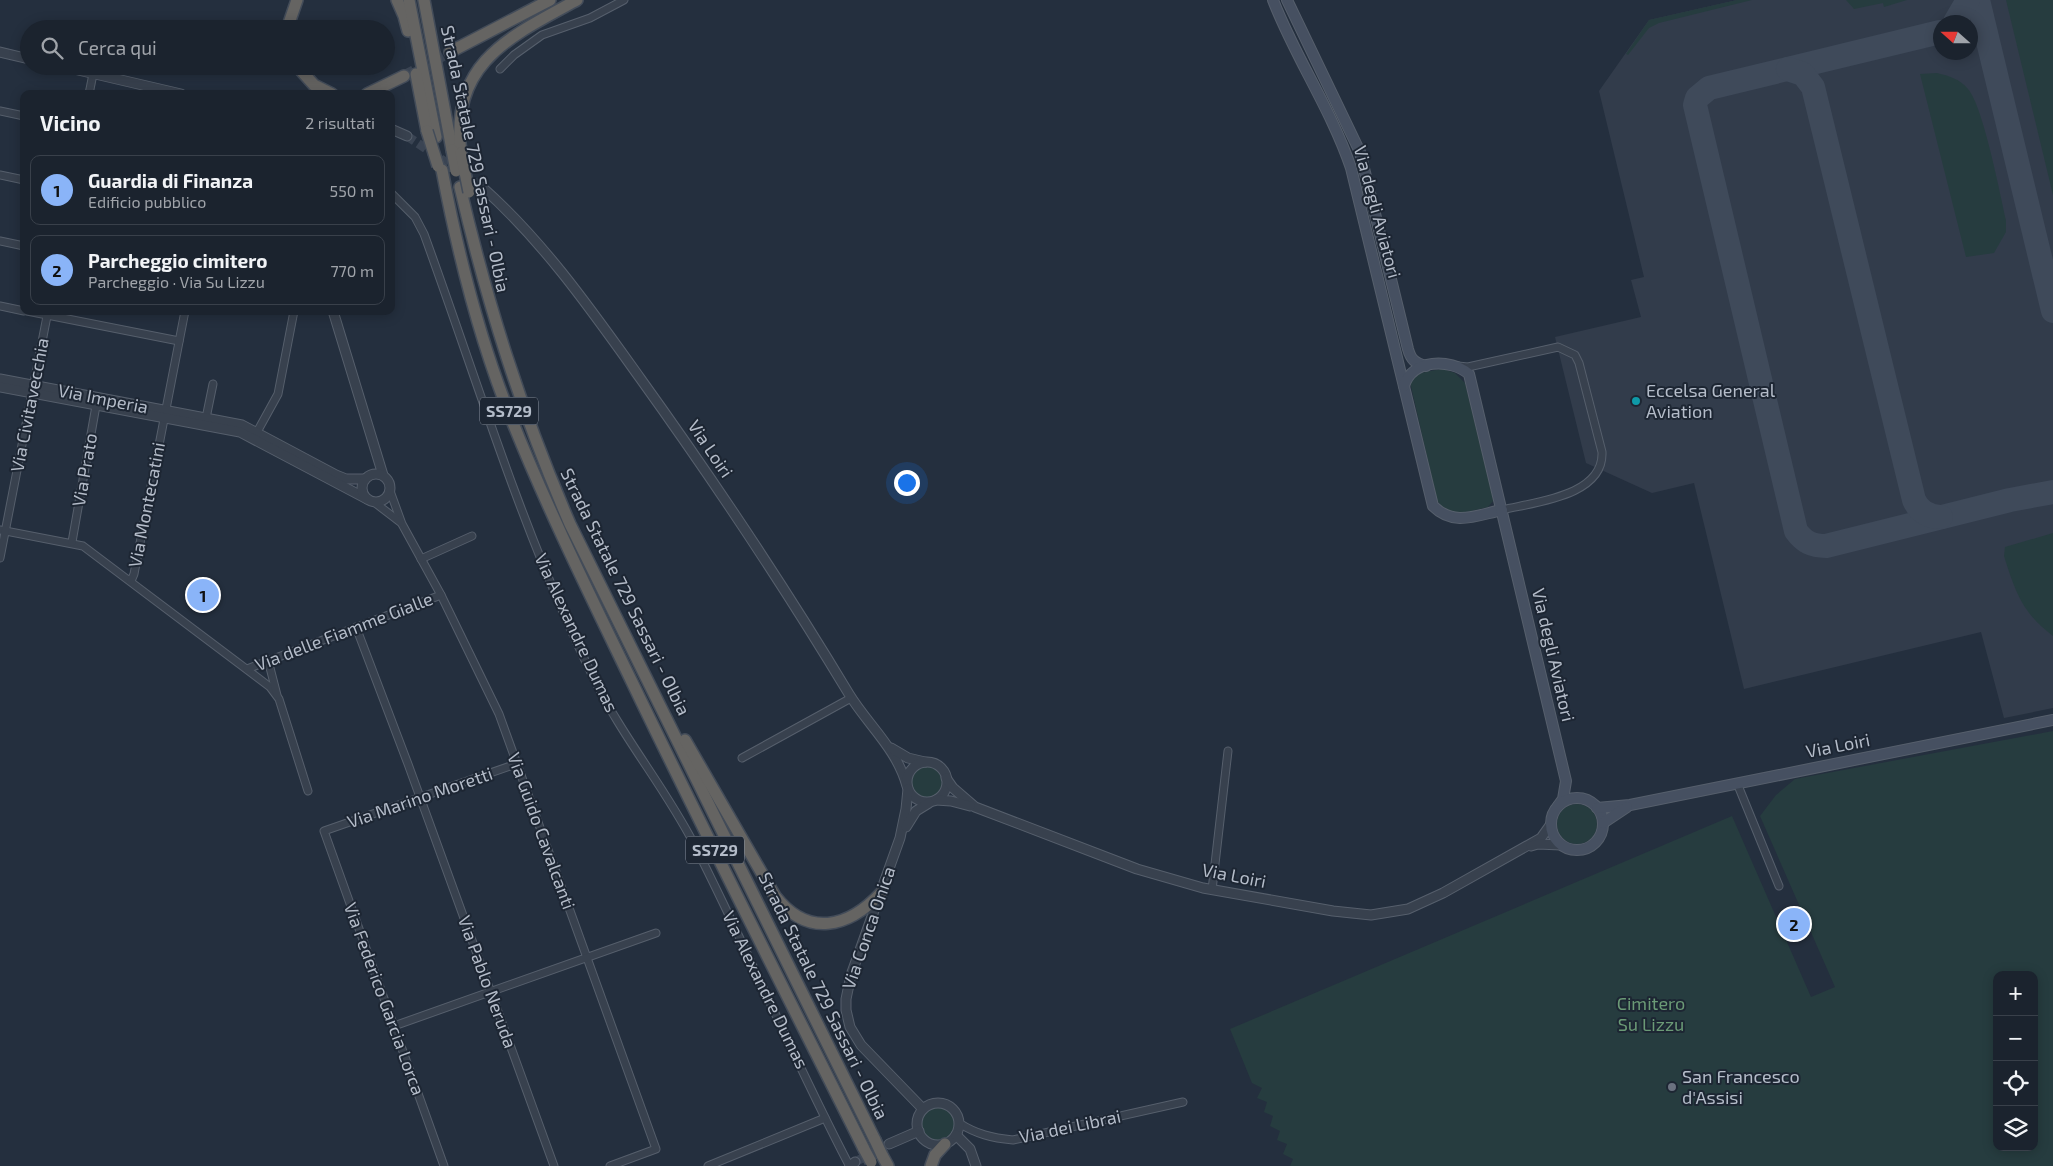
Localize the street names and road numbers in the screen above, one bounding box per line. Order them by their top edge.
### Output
street label: Strada Statale 729 Sassari - Olbia [437,23,515,294]
street label: Via degli Aviatori [1350,143,1406,280]
street label: Via Civitavecchia [5,336,53,474]
street label: Via Imperia [56,378,150,418]
road number: SS729 [480,398,538,424]
street label: Via Loiri [684,415,738,482]
street label: Via Prato [67,431,101,508]
street label: Via Montecatini [123,440,169,569]
street label: Strada Statale 729 Sassari - Olbia [556,464,695,719]
street label: Via Alexandre Dumas [530,550,623,716]
street label: Via degli Aviatori [1528,586,1580,724]
street label: Via delle Fiamme Gialle [251,587,436,675]
street label: Via Loiri [1804,728,1872,762]
street label: Via Guido Cavalcanti [503,749,581,912]
street label: Via Marino Moretti [344,762,495,832]
road number: SS729 [686,836,744,864]
street label: Via Loiri [1200,858,1268,892]
street label: Via Conca Onica [837,863,899,992]
street label: Strada Statale 729 Sassari - Olbia [754,868,893,1123]
street label: Via Federico Garcia Lorca [340,899,430,1098]
street label: Via Alexandre Dumas [718,907,814,1072]
street label: Via Pablo Neruda [454,912,522,1051]
street label: Via dei Librai [1017,1105,1123,1148]

